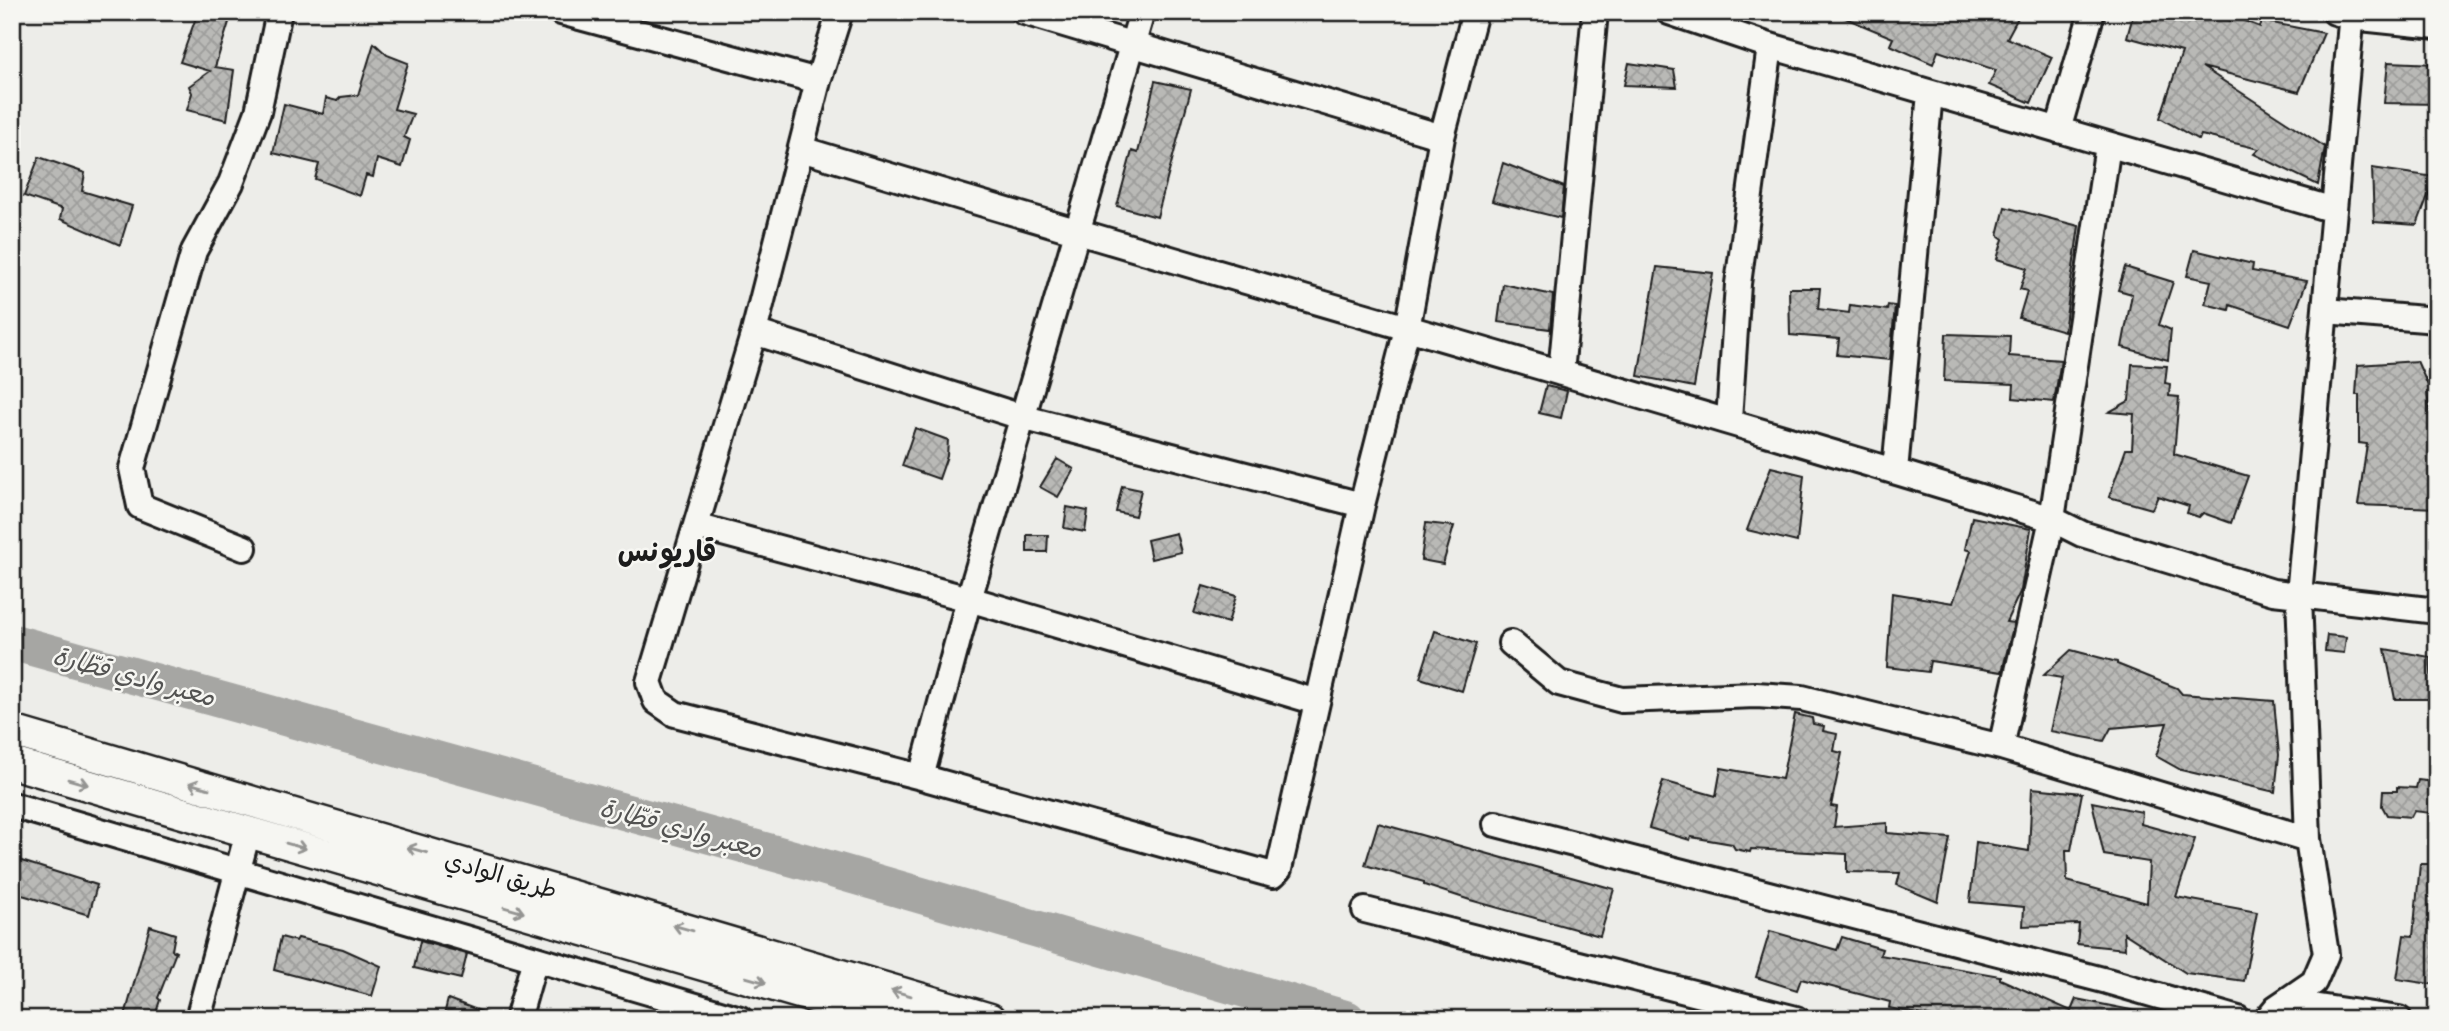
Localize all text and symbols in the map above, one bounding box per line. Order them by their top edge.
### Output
district label: قاريونس [618,534,716,569]
water label: معبر وادي قطّارة [49,639,219,716]
one-way arrow [66,777,88,790]
one-way arrow [188,778,210,791]
water label: معبر وادي قطّارة [596,791,766,868]
one-way arrow [285,841,307,854]
one-way arrow [407,843,429,856]
street label: طريق الوادي [441,845,561,907]
one-way arrow [503,905,525,918]
one-way arrow [672,921,694,934]
one-way arrow [745,975,767,988]
one-way arrow [890,985,912,998]

